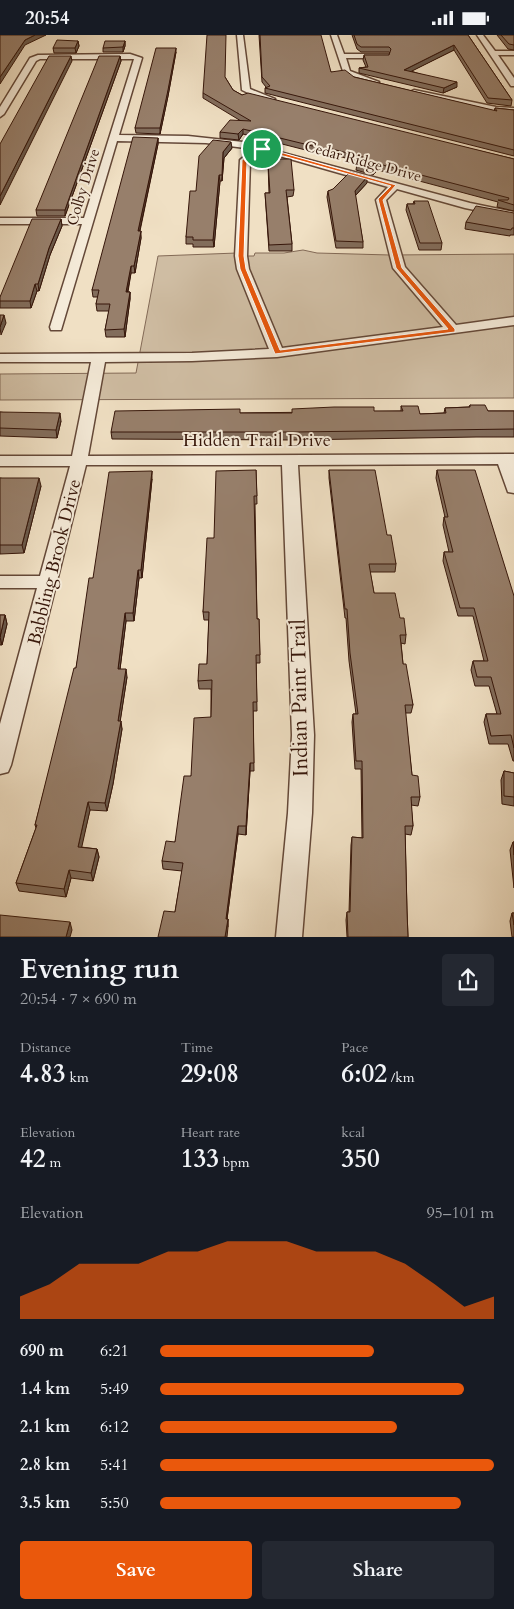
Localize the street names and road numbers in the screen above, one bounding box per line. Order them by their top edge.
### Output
street label: Cedar Ridge Drive [302,136,424,186]
street label: Colby Drive [62,146,104,228]
street label: Hidden Trail Drive [183,428,331,453]
street label: Babbling Brook Drive [22,476,87,648]
street label: Indian Paint Trail [284,619,315,777]

